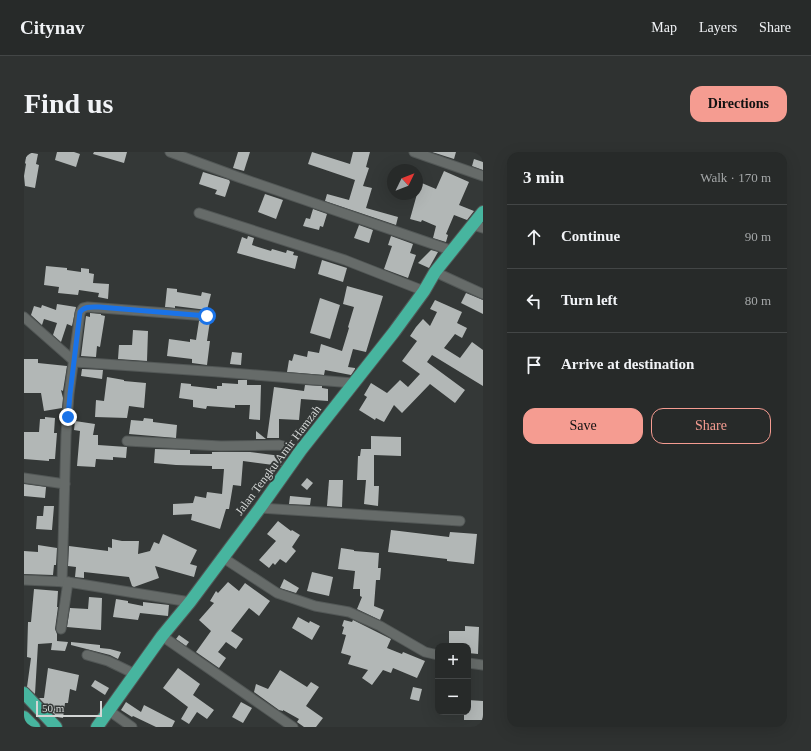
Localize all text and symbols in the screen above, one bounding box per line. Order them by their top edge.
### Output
text: Citynav [20,17,84,38]
text: Map [651,20,677,35]
text: Layers [699,20,737,35]
text: Share [759,20,791,35]
button: Directions [690,86,787,122]
text: Find us [24,88,114,119]
north arrow [387,164,423,200]
text: 3 min [523,168,564,187]
text: Walk · 170 m [700,170,771,185]
icon: ahead [523,226,545,248]
text: Continue [561,228,620,244]
text: 90 m [745,229,771,244]
icon: left [523,290,545,312]
text: Turn left [561,292,618,308]
text: 80 m [745,293,771,308]
route start [198,307,216,325]
icon: arrive [523,354,545,376]
text: Arrive at destination [561,356,694,372]
street label: Jalan Tengku Amir Hamzah [232,402,324,518]
route end [59,408,77,426]
button: Save [523,408,643,444]
button: Share [651,408,771,444]
map controls [435,643,471,715]
button: + [435,643,471,679]
button: − [435,679,471,715]
scale bar [36,699,102,718]
text: 50 m [42,702,64,714]

